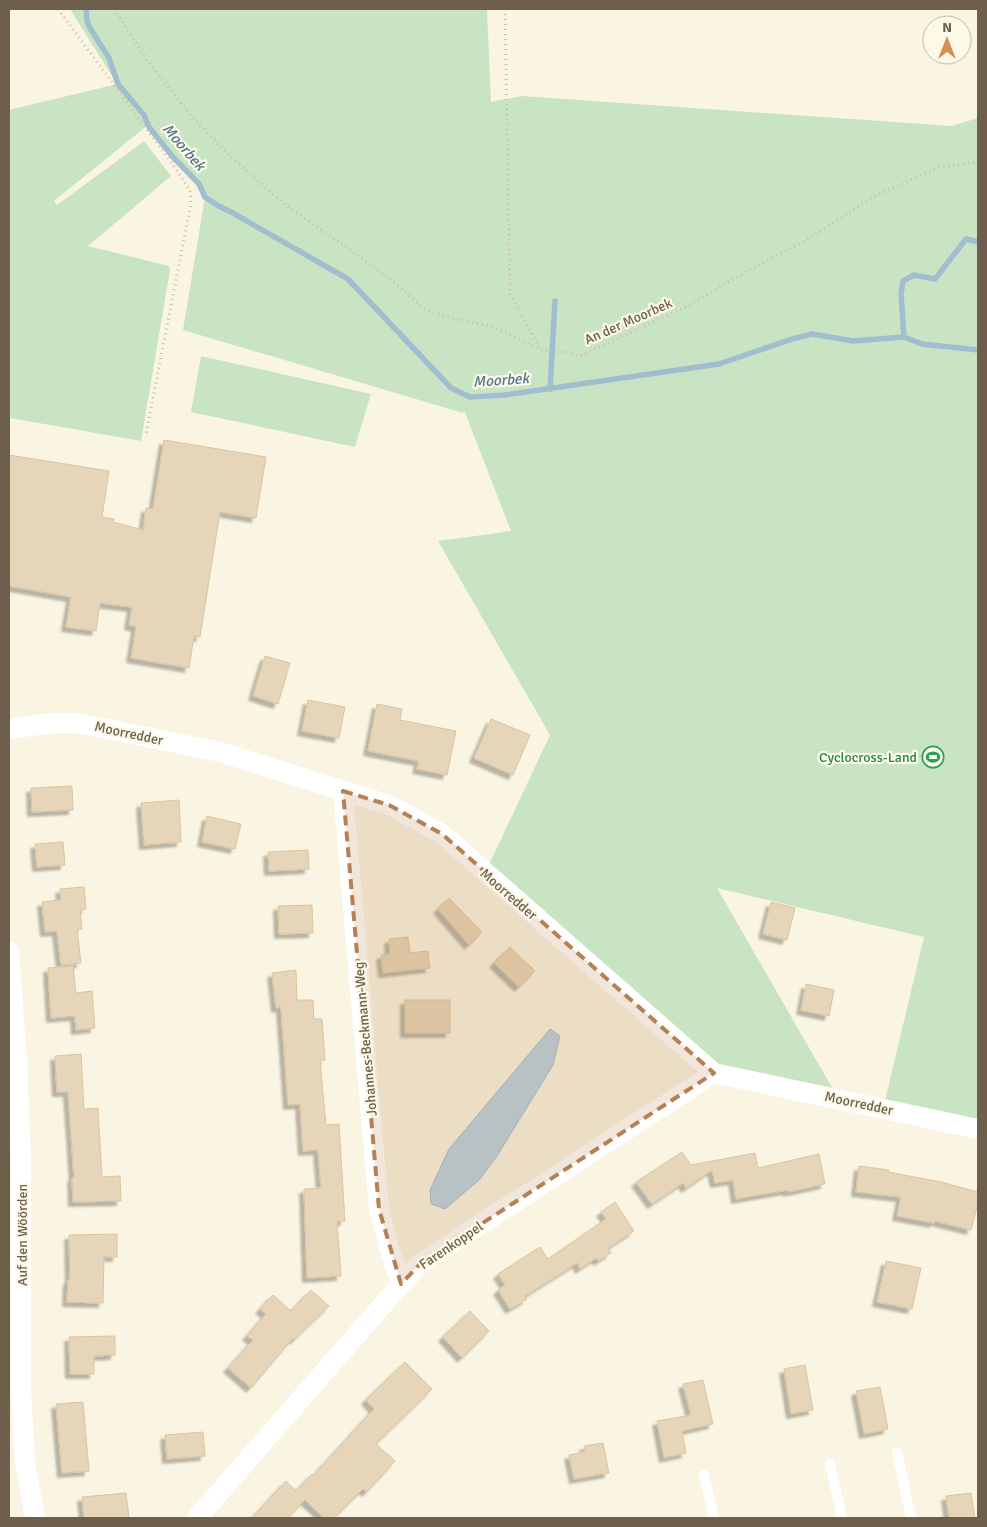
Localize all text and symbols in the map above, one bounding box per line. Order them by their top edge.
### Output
north arrow [922,15,972,65]
text: N [942,19,952,36]
water label: Moorbek [159,120,210,175]
street label: An der Moorbek [582,294,675,348]
water label: Moorbek [472,369,531,391]
street label: Moorredder [93,718,166,749]
sports icon: Cyclocross-Land [921,745,945,769]
place label: Cyclocross-Land [819,749,917,766]
street label: Moorredder [477,865,541,924]
street label: Johannes-Beckmann-Weg [350,961,381,1117]
street label: Moorredder [823,1088,896,1119]
street label: Auf den Wöörden [14,1184,31,1286]
street label: Farenkoppel [416,1218,486,1273]

